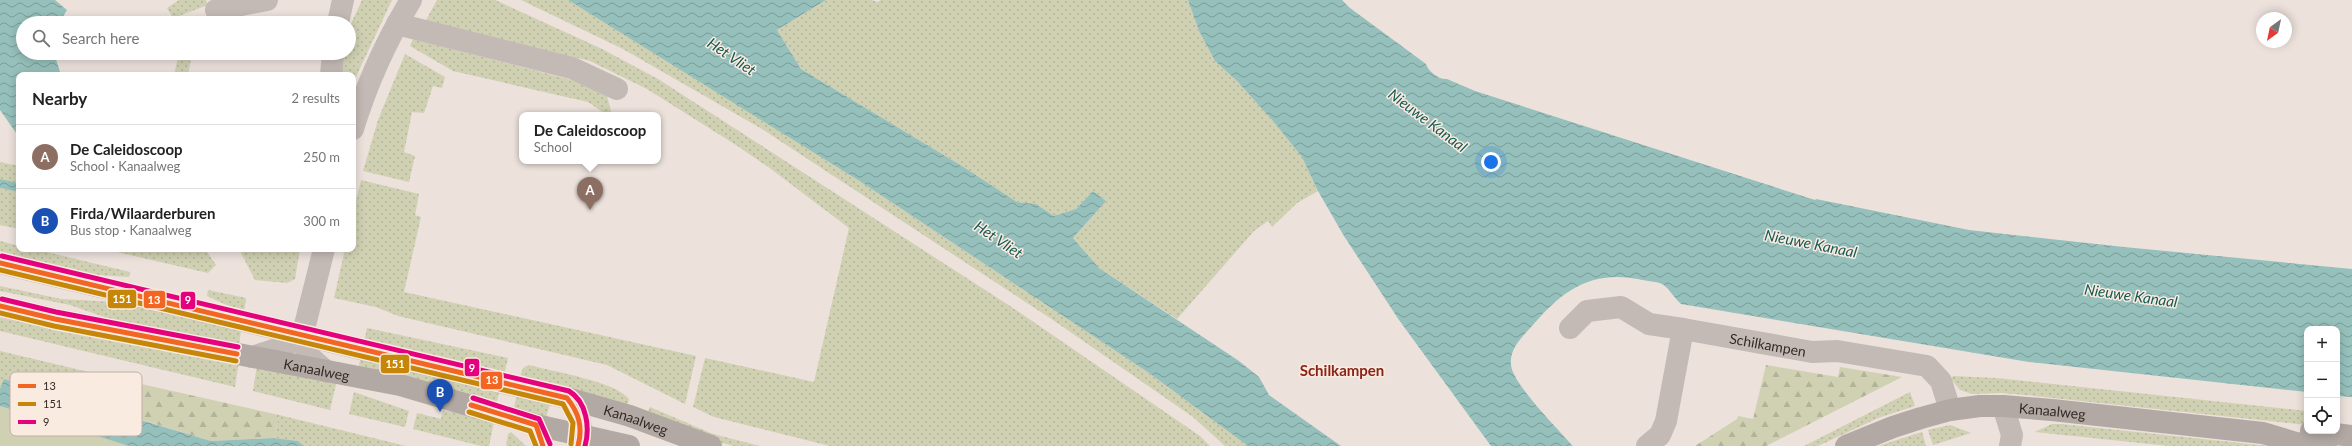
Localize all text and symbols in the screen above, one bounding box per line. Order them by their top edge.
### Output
north arrow [2256,12,2292,48]
search box [16,16,356,60]
icon: search [30,27,52,49]
text: Search here [62,29,139,47]
water label: Het Vliet [704,33,760,79]
water label: Nieuwe Kanaal [1385,85,1471,156]
text: Nearby [32,88,87,109]
text: 2 results [292,90,340,106]
popup [519,112,661,164]
text: De Caleidoscoop [534,121,646,139]
text: School [534,139,572,155]
text: De Caleidoscoop [70,140,183,158]
text: A [40,149,50,165]
text: 250 m [303,149,340,165]
your location [1481,152,1501,172]
text: School · Kanaalweg [70,158,180,174]
pin: A [577,177,603,210]
text: Firda/Wilaarderburen [70,204,216,222]
text: B [41,213,49,229]
text: 300 m [303,213,340,229]
water label: Het Vliet [971,216,1027,262]
text: Bus stop · Kanaalweg [70,222,191,238]
water label: Nieuwe Kanaal [1763,225,1859,261]
water label: Nieuwe Kanaal [2083,280,2179,311]
line badge: 151 [107,289,137,309]
line badge: 13 [143,290,166,309]
line badge: 9 [180,291,196,310]
text: 151 [112,292,132,305]
text: 13 [148,293,160,306]
text: 9 [185,293,191,306]
map controls [2304,326,2340,434]
button: + [2304,326,2340,362]
street label: Schilkampen [1728,329,1807,359]
street label: Kanaalweg [282,354,351,384]
line badge: 151 [380,354,410,374]
text: 151 [385,357,405,370]
line badge: 9 [464,358,480,377]
text: 9 [469,361,475,374]
district label: Schilkampen [1300,361,1384,379]
button: − [2304,362,2340,398]
line badge: 13 [480,371,503,390]
legend [10,372,142,436]
text: 13 [486,373,498,386]
text: 13 [43,379,56,392]
pin: B [427,379,453,412]
text: 151 [43,397,62,410]
button: locate [2304,398,2340,434]
street label: Kanaalweg [2018,399,2087,422]
street label: Kanaalweg [602,400,671,438]
text: 9 [43,415,49,428]

